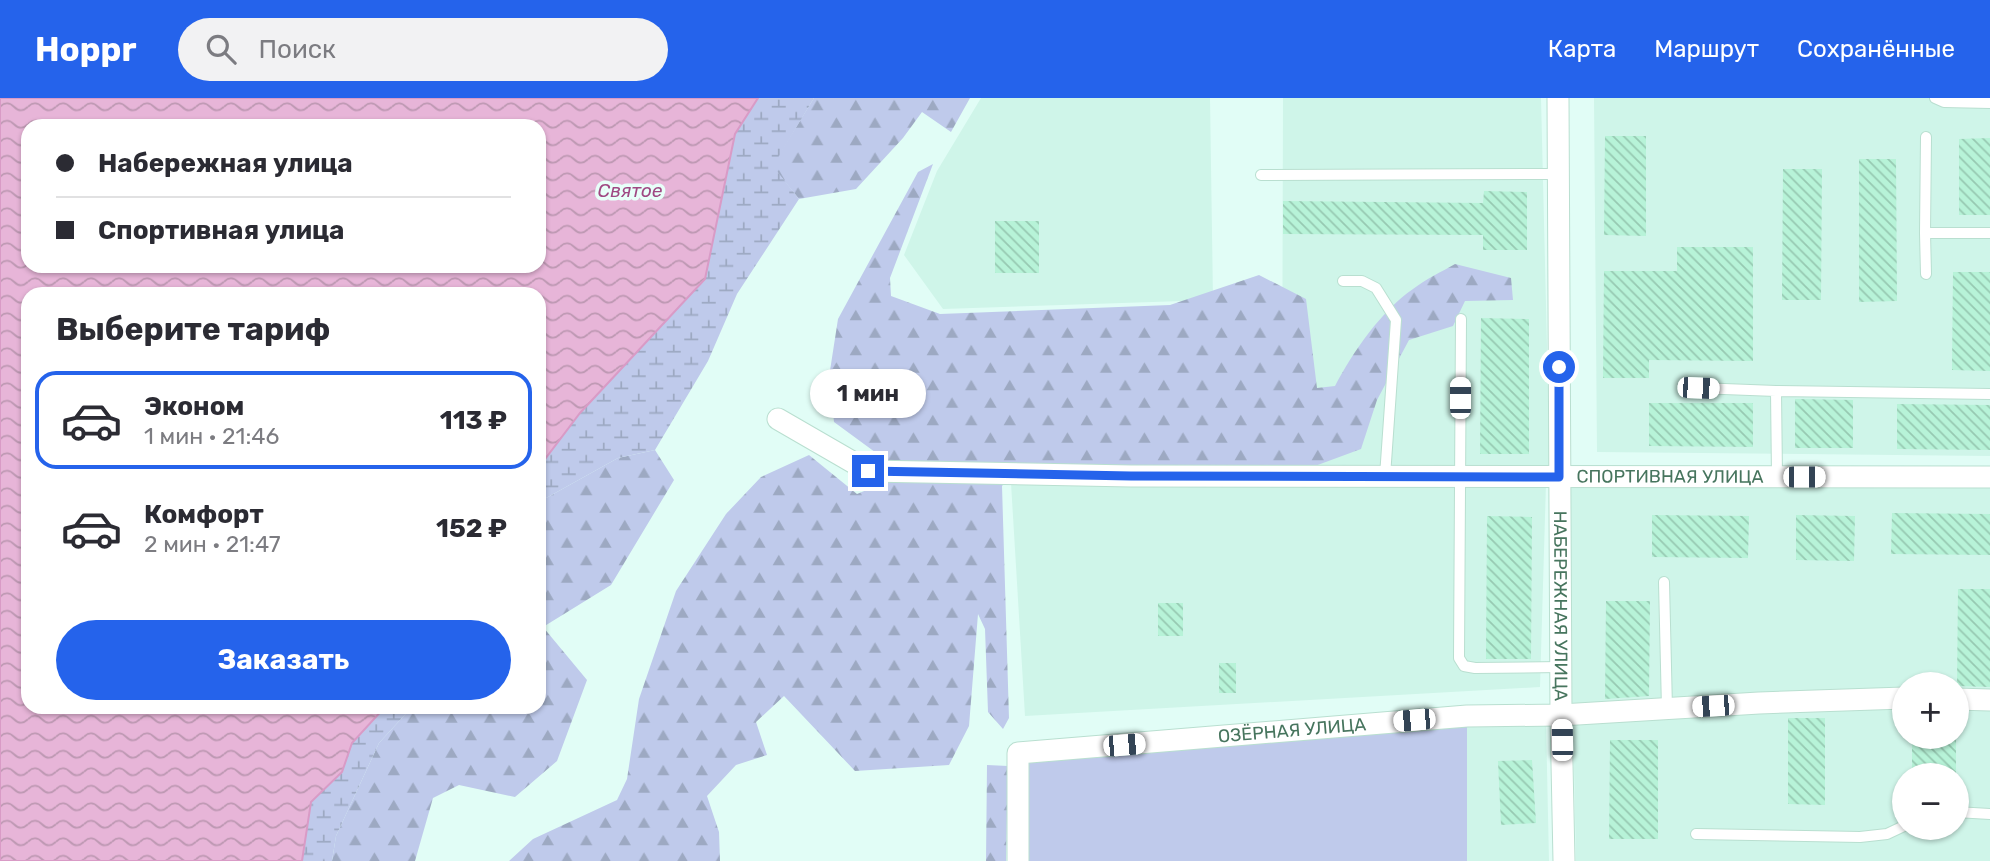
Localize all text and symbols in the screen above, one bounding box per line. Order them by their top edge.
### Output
search box [178,18,668,81]
text: Hoppr [35,30,136,69]
icon: search [202,30,240,68]
text: Поиск [258,34,336,65]
text: Карта [1548,35,1616,63]
text: Маршрут [1654,35,1759,63]
text: Сохранённые [1797,35,1955,63]
text: Набережная улица [98,148,353,179]
water label: Святое [598,179,663,202]
text: Спортивная улица [98,215,344,246]
text: Выберите тариф [56,310,330,348]
route start [1543,351,1575,383]
callout: 1 мин [810,370,926,418]
car [1450,377,1471,419]
car [1677,377,1720,399]
text: 1 мин [837,379,899,407]
icon: car [60,389,123,452]
text: Эконом [144,391,244,422]
text: 113 ₽ [440,405,507,436]
text: 1 мин · 21:46 [144,422,279,450]
route end [852,455,884,487]
street label: СПОРТИВНАЯ УЛИЦА [1576,466,1764,488]
car [1784,467,1826,488]
icon: car [60,497,123,560]
text: Комфорт [144,499,264,530]
street label: НАБЕРЕЖНАЯ УЛИЦА [1549,511,1572,701]
text: 152 ₽ [436,513,507,544]
text: 2 мин · 21:47 [144,530,281,558]
button: Заказать [56,620,511,700]
map controls [1892,672,1969,840]
button: + [1892,672,1969,749]
car [1692,694,1735,718]
car [1393,708,1436,732]
street label: ОЗЁРНАЯ УЛИЦА [1217,713,1367,747]
car [1552,719,1573,761]
car [1103,733,1146,757]
button: − [1892,763,1969,840]

